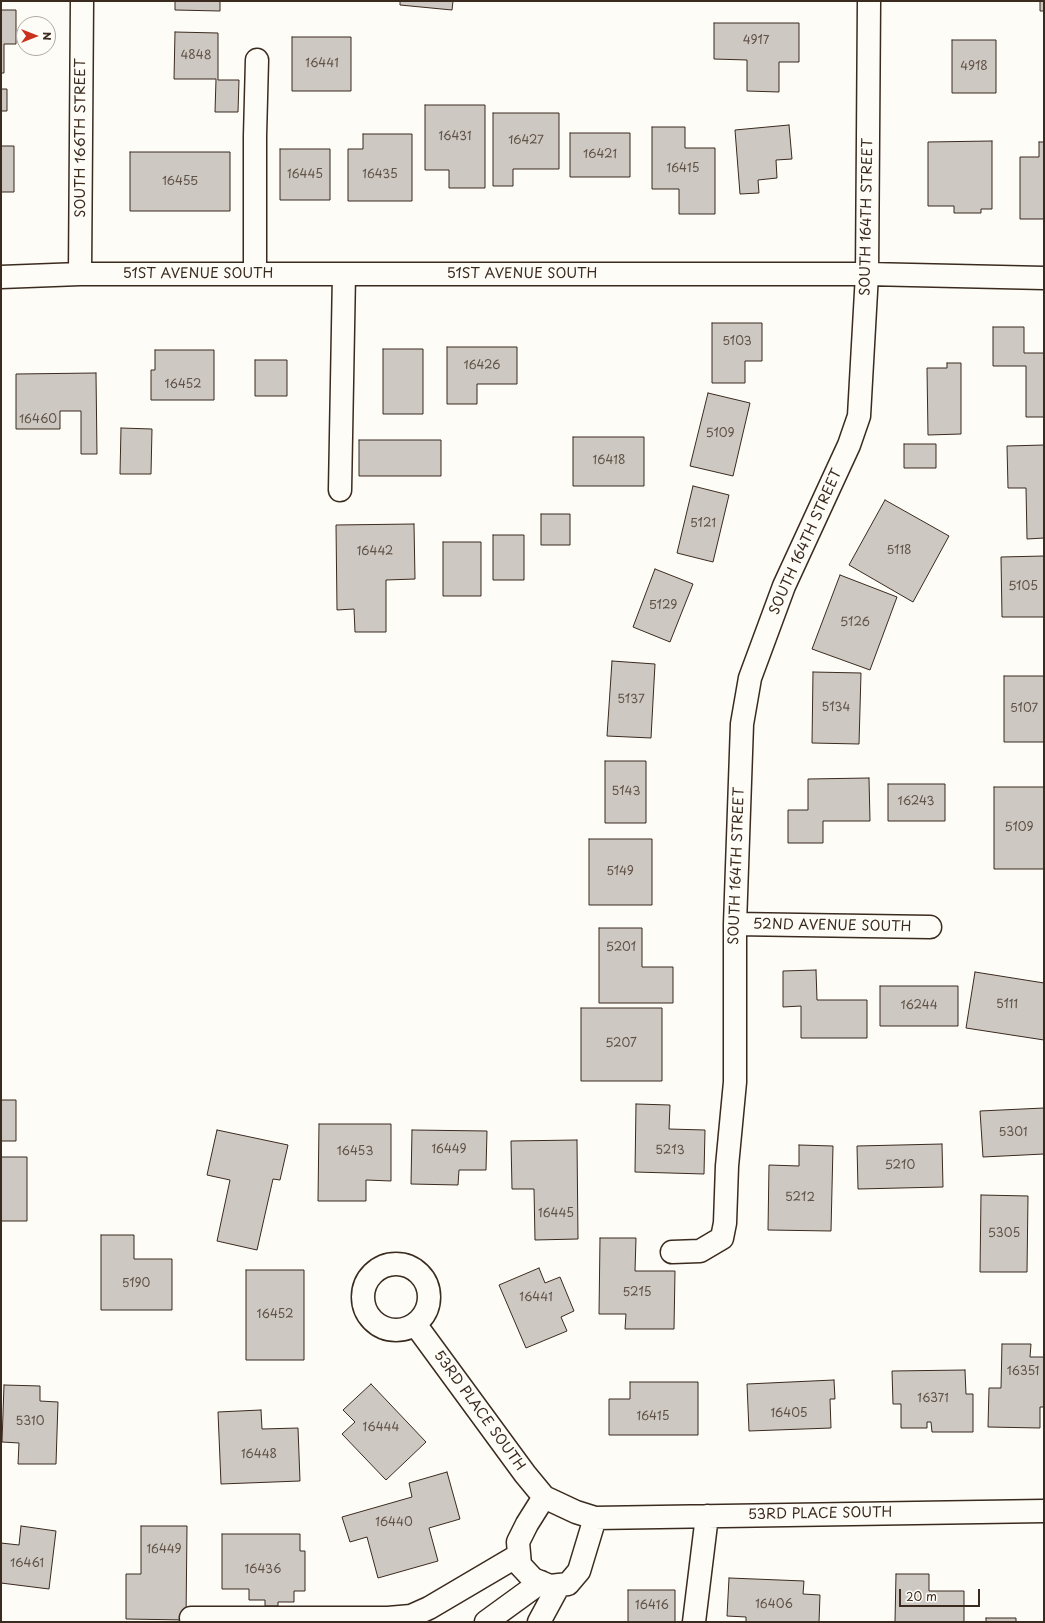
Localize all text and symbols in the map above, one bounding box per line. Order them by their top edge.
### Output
north arrow [16,16,56,56]
text: N [39,32,56,40]
house number: 4917 [743,34,769,48]
house number: 4848 [180,49,212,63]
house number: 16441 [305,57,339,71]
street label: SOUTH 166TH STREET [73,58,89,218]
house number: 4918 [960,60,988,74]
house number: 16431 [438,130,472,144]
house number: 16427 [508,134,544,148]
street label: SOUTH 164TH STREET [857,138,877,296]
house number: 16421 [583,148,617,162]
house number: 16415 [667,162,699,176]
house number: 16445 [287,168,323,182]
house number: 16435 [362,168,398,182]
house number: 16455 [162,175,198,189]
street label: 51ST AVENUE SOUTH [123,266,273,282]
street label: 51ST AVENUE SOUTH [447,266,597,282]
house number: 5103 [722,335,752,349]
house number: 16426 [464,359,500,373]
house number: 16452 [165,378,201,392]
house number: 16460 [19,413,57,427]
house number: 5109 [705,427,735,441]
house number: 16418 [593,454,625,468]
street label: SOUTH 164TH STREET [766,466,846,618]
house number: 5121 [690,517,716,531]
house number: 5118 [886,544,912,558]
house number: 16442 [357,545,393,559]
house number: 5105 [1008,580,1038,594]
house number: 5129 [649,599,677,613]
house number: 5126 [840,616,870,630]
house number: 5137 [617,693,645,707]
house number: 5134 [822,701,850,715]
house number: 5107 [1010,702,1038,716]
house number: 5143 [612,785,640,799]
street label: SOUTH 164TH STREET [726,787,748,945]
house number: 16243 [898,795,934,809]
house number: 5109 [1004,821,1034,835]
house number: 5149 [606,865,634,879]
street label: 52ND AVENUE SOUTH [753,916,911,936]
house number: 5201 [606,941,636,955]
house number: 5111 [996,998,1018,1012]
house number: 16244 [900,999,938,1013]
house number: 5207 [605,1037,637,1051]
house number: 5301 [999,1126,1027,1140]
house number: 16449 [431,1143,467,1157]
house number: 5213 [655,1144,685,1158]
house number: 16453 [337,1145,373,1159]
house number: 5210 [885,1159,915,1173]
house number: 5212 [785,1191,815,1205]
house number: 16445 [538,1207,574,1221]
house number: 5305 [988,1227,1020,1241]
house number: 5190 [122,1277,150,1291]
house number: 5215 [623,1286,651,1300]
house number: 16441 [519,1291,553,1305]
house number: 16452 [257,1308,293,1322]
street label: 53RD PLACE SOUTH [430,1348,528,1474]
house number: 16351 [1007,1365,1039,1379]
house number: 16371 [917,1392,949,1406]
house number: 16405 [770,1407,808,1421]
house number: 16415 [637,1410,669,1424]
house number: 5310 [16,1415,44,1429]
house number: 16444 [363,1421,399,1435]
house number: 16448 [241,1448,277,1462]
street label: 53RD PLACE SOUTH [748,1504,892,1524]
house number: 16440 [375,1516,413,1530]
house number: 16449 [146,1543,182,1557]
house number: 16461 [10,1557,44,1571]
house number: 16436 [245,1563,281,1577]
scale bar [901,1581,982,1607]
text: 20 m [906,1587,937,1605]
house number: 16406 [755,1598,793,1612]
house number: 16416 [635,1599,669,1613]

